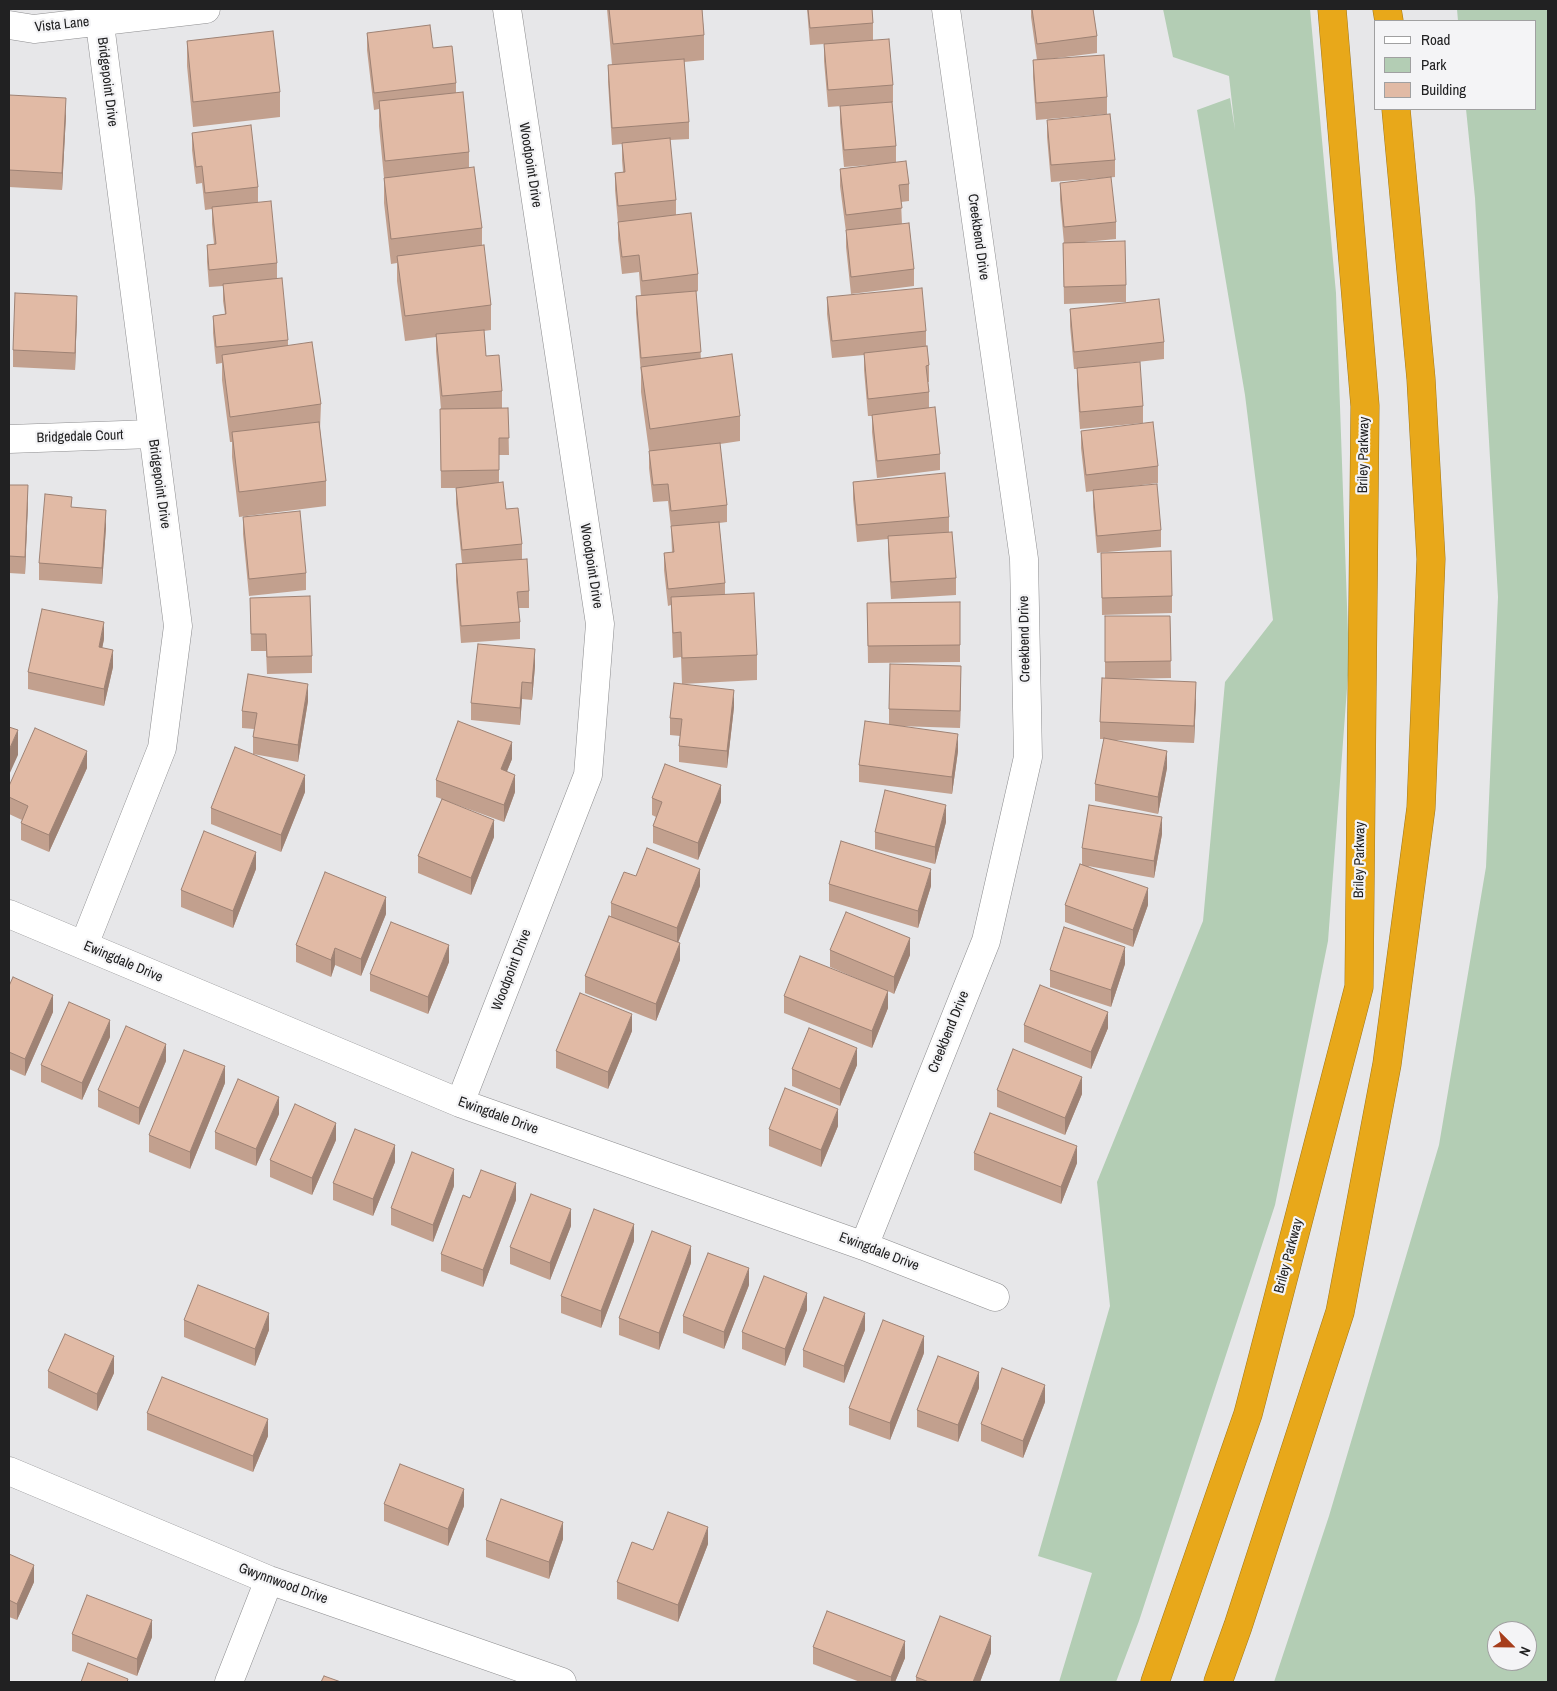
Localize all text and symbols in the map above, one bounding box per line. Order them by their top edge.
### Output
street label: Vista Lane [34,14,90,36]
legend [1374,20,1537,110]
text: Road [1421,29,1450,50]
street label: Bridgepoint Drive [93,36,121,128]
text: Park [1421,54,1446,75]
text: Building [1421,79,1466,100]
street label: Woodpoint Drive [515,121,545,209]
street label: Creekbend Drive [964,193,992,281]
street label: Briley Parkway [1355,417,1373,493]
street label: Bridgedale Court [36,427,124,447]
street label: Bridgepoint Drive [144,438,174,530]
street label: Woodpoint Drive [576,522,606,610]
street label: Creekbend Drive [1016,595,1034,683]
street label: Briley Parkway [1351,822,1369,898]
street label: Woodpoint Drive [489,927,535,1013]
street label: Ewingdale Drive [81,938,165,986]
street label: Creekbend Drive [925,989,973,1075]
street label: Ewingdale Drive [456,1094,540,1138]
street label: Briley Parkway [1271,1217,1307,1295]
street label: Ewingdale Drive [837,1229,921,1275]
street label: Gwynnwood Drive [236,1560,330,1608]
north arrow [1487,1621,1537,1671]
text: N [1515,1644,1535,1659]

